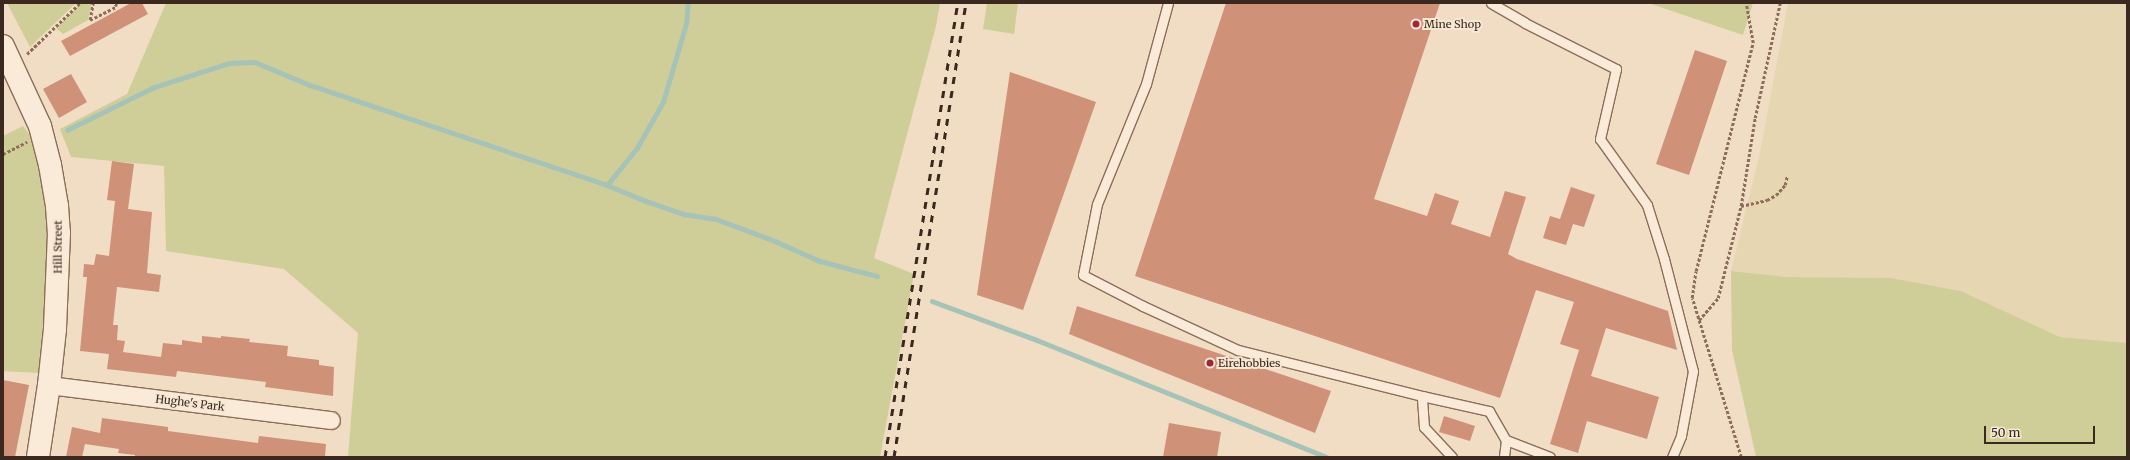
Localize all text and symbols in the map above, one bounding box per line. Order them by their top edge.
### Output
place label: Mine Shop [1424,17,1481,31]
marker: Mine Shop [1411,19,1421,29]
street label: Hill Street [51,220,65,274]
place label: Eirehobbies [1218,356,1280,370]
marker: Eirehobbies [1205,358,1215,368]
street label: Hughe's Park [155,392,225,414]
scale bar [1986,418,2097,444]
text: 50 m [1991,425,2020,440]

